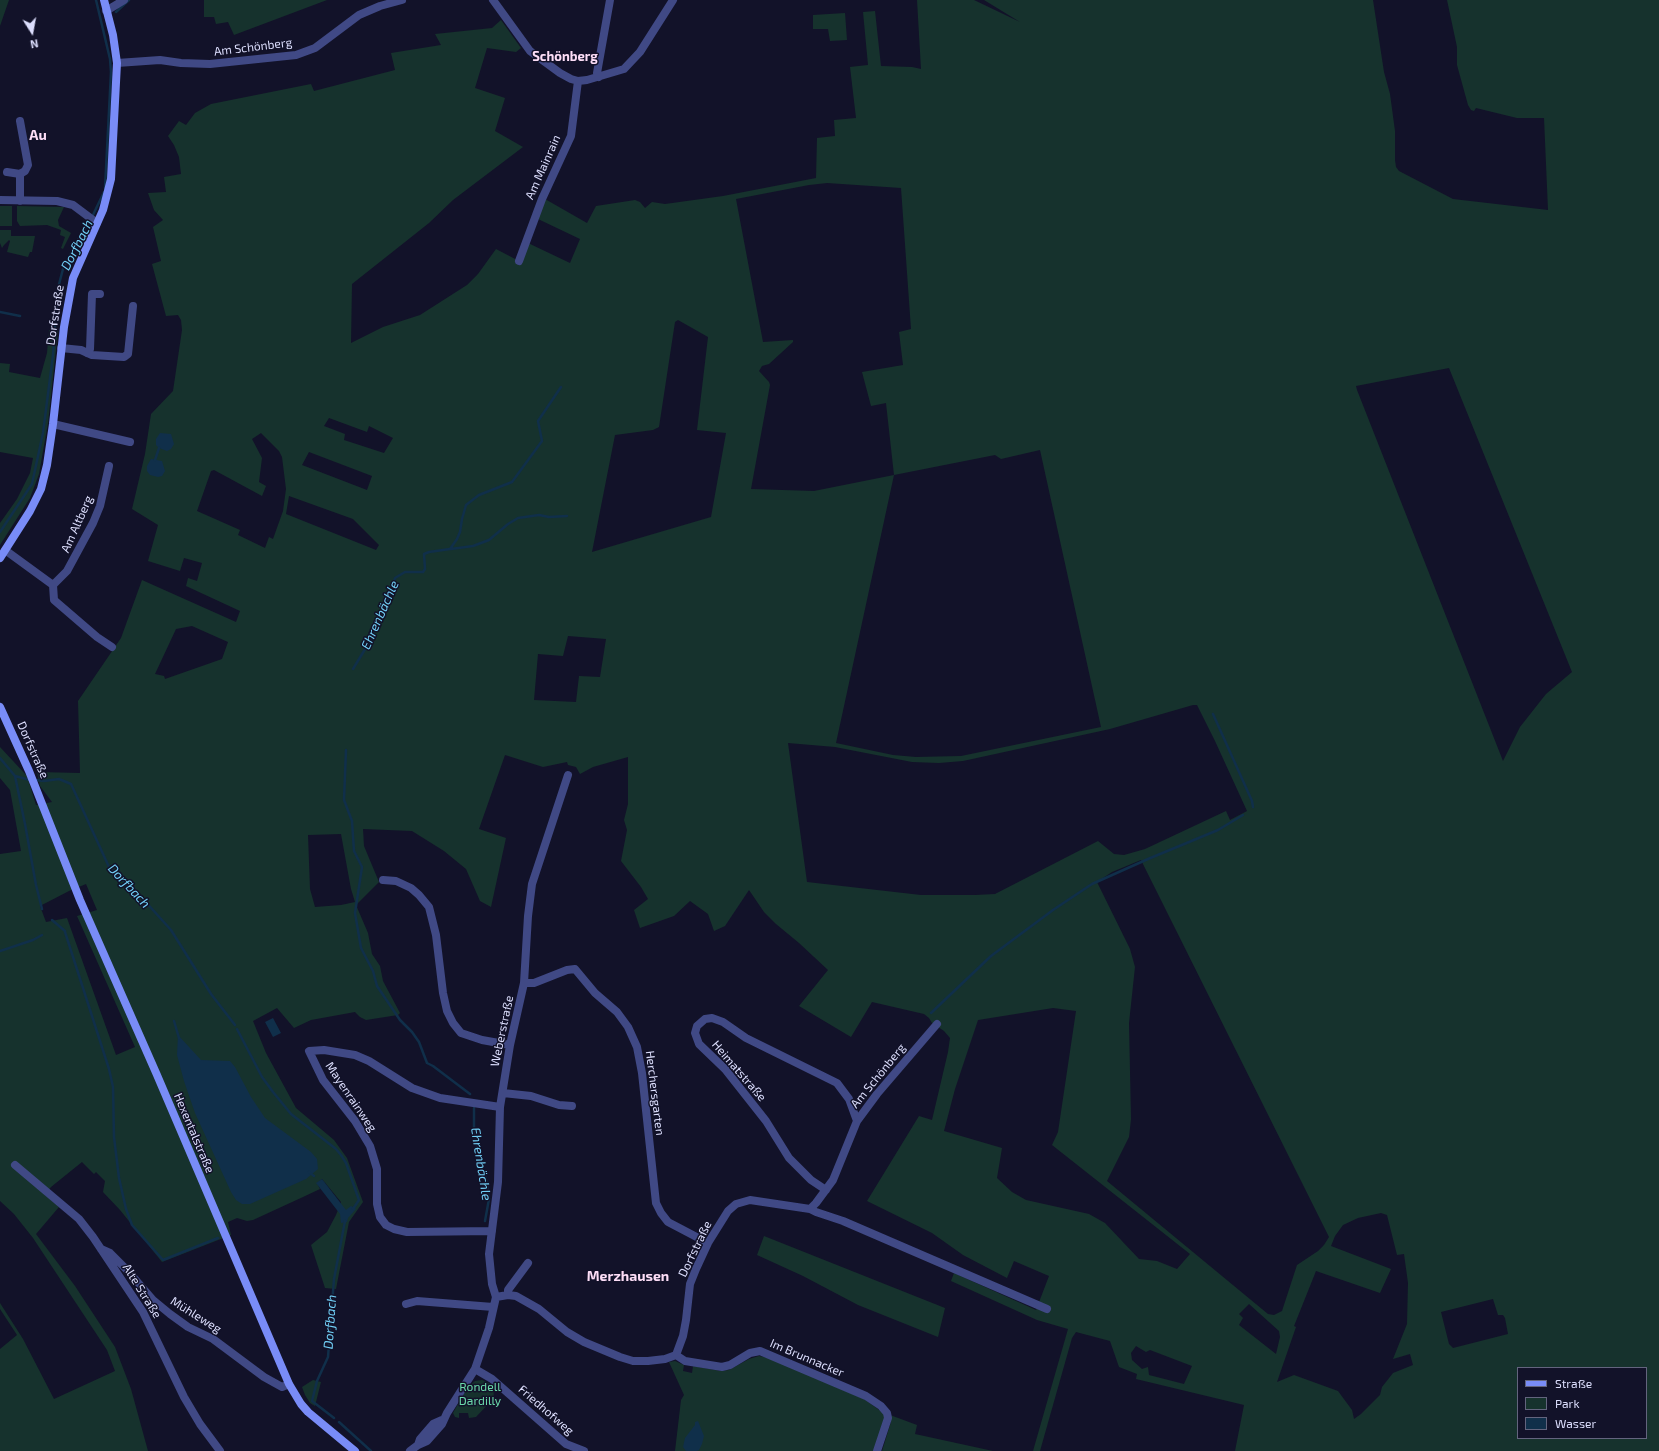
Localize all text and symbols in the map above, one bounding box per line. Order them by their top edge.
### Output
north arrow [12,12,52,52]
street label: Am Schönberg [213,35,293,59]
text: N [29,37,40,51]
district label: Schönberg [532,49,598,65]
district label: Au [29,127,47,143]
street label: Am Mainrain [522,133,564,201]
water label: Dorfbach [58,217,96,273]
street label: Dorfstraße [43,284,67,346]
street label: Am Altberg [58,493,96,555]
water label: Ehrenbächle [358,578,402,652]
street label: Dorfstraße [14,719,52,781]
water label: Dorfbach [105,861,153,911]
street label: Weberstraße [487,994,517,1068]
street label: Heimatstraße [709,1038,769,1104]
street label: Am Schönberg [848,1041,908,1111]
street label: Herchersgarten [643,1050,667,1136]
street label: Mayenrainweg [322,1059,380,1135]
street label: Hexentalstraße [171,1091,217,1175]
water label: Ehrenbächle [468,1126,494,1202]
street label: Dorfstraße [675,1219,715,1279]
street label: Alte Straße [120,1261,164,1321]
district label: Merzhausen [587,1268,669,1284]
street label: Mühleweg [168,1294,224,1336]
water label: Dorfbach [320,1294,340,1350]
street label: Im Brunnacker [768,1336,846,1380]
legend [1517,1367,1647,1439]
text: Straße [1555,1376,1592,1390]
park label: Rondell Dardilly [459,1380,501,1408]
street label: Friedhofweg [515,1382,577,1438]
text: Park [1555,1396,1580,1410]
text: Wasser [1555,1416,1596,1430]

